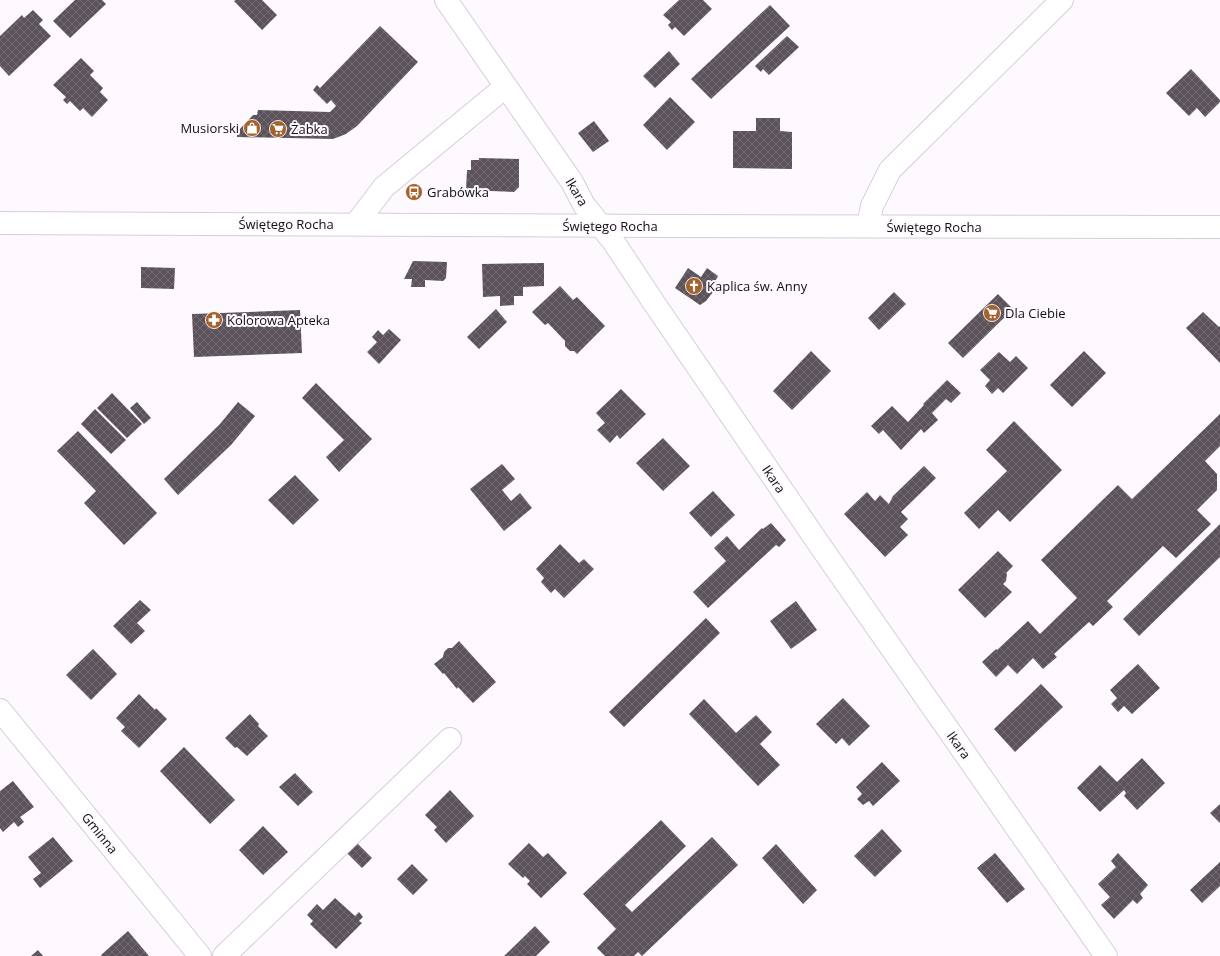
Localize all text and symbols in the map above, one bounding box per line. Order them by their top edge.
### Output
shop icon: Musiorski [242,118,262,138]
place label: Musiorski [180,119,239,137]
supermarket icon: Żabka [268,119,288,139]
place label: Żabka [291,120,328,138]
street label: Ikara [561,174,593,210]
bus stop icon: Grabówka [404,182,424,202]
place label: Grabówka [427,183,489,201]
street label: Świętego Rocha [238,215,334,233]
street label: Świętego Rocha [562,217,658,235]
street label: Świętego Rocha [886,218,982,236]
church icon: Kaplica św. Anny [684,276,704,296]
place label: Kaplica św. Anny [707,277,808,295]
supermarket icon: Dla Ciebie [982,303,1002,323]
place label: Dla Ciebie [1005,304,1066,322]
pharmacy icon: Kolorowa Apteka [204,310,224,330]
place label: Kolorowa Apteka [227,311,330,329]
street label: Ikara [758,461,790,497]
street label: Ikara [943,727,975,763]
street label: Gminna [78,809,122,857]

